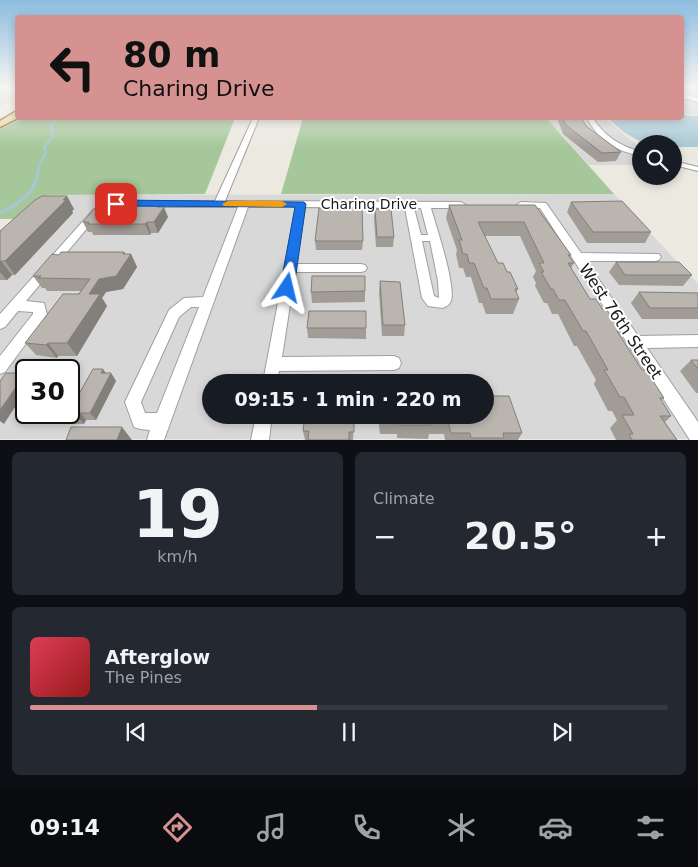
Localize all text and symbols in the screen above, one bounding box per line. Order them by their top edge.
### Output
icon: left [40,35,105,100]
text: 80 m [123,35,220,75]
text: Charing Drive [123,76,275,101]
map controls [632,135,682,185]
button: search [632,135,682,185]
pin [95,183,137,225]
icon: arrive [102,190,130,218]
street label: Charing Drive [321,196,417,212]
street label: West 76th Street [575,260,666,383]
position arrow [260,261,312,313]
speed limit sign: 30 [15,359,80,424]
text: 09:15 · 1 min · 220 m [234,388,462,410]
text: 19 [132,477,223,552]
text: Climate [373,489,435,508]
text: 20.5° [464,514,577,558]
text: − [373,520,396,553]
text: + [645,520,668,553]
text: km/h [157,547,198,566]
text: Afterglow [105,646,210,668]
text: The Pines [105,668,182,687]
icon: previous [122,718,150,746]
icon: pause [335,718,363,746]
icon: next [548,718,576,746]
icon: directions [160,810,195,845]
icon: music [254,810,289,845]
icon: phone [349,810,384,845]
icon: climate [444,810,479,845]
icon: car [538,810,573,845]
icon: filters [633,810,668,845]
text: 09:14 [30,815,100,840]

